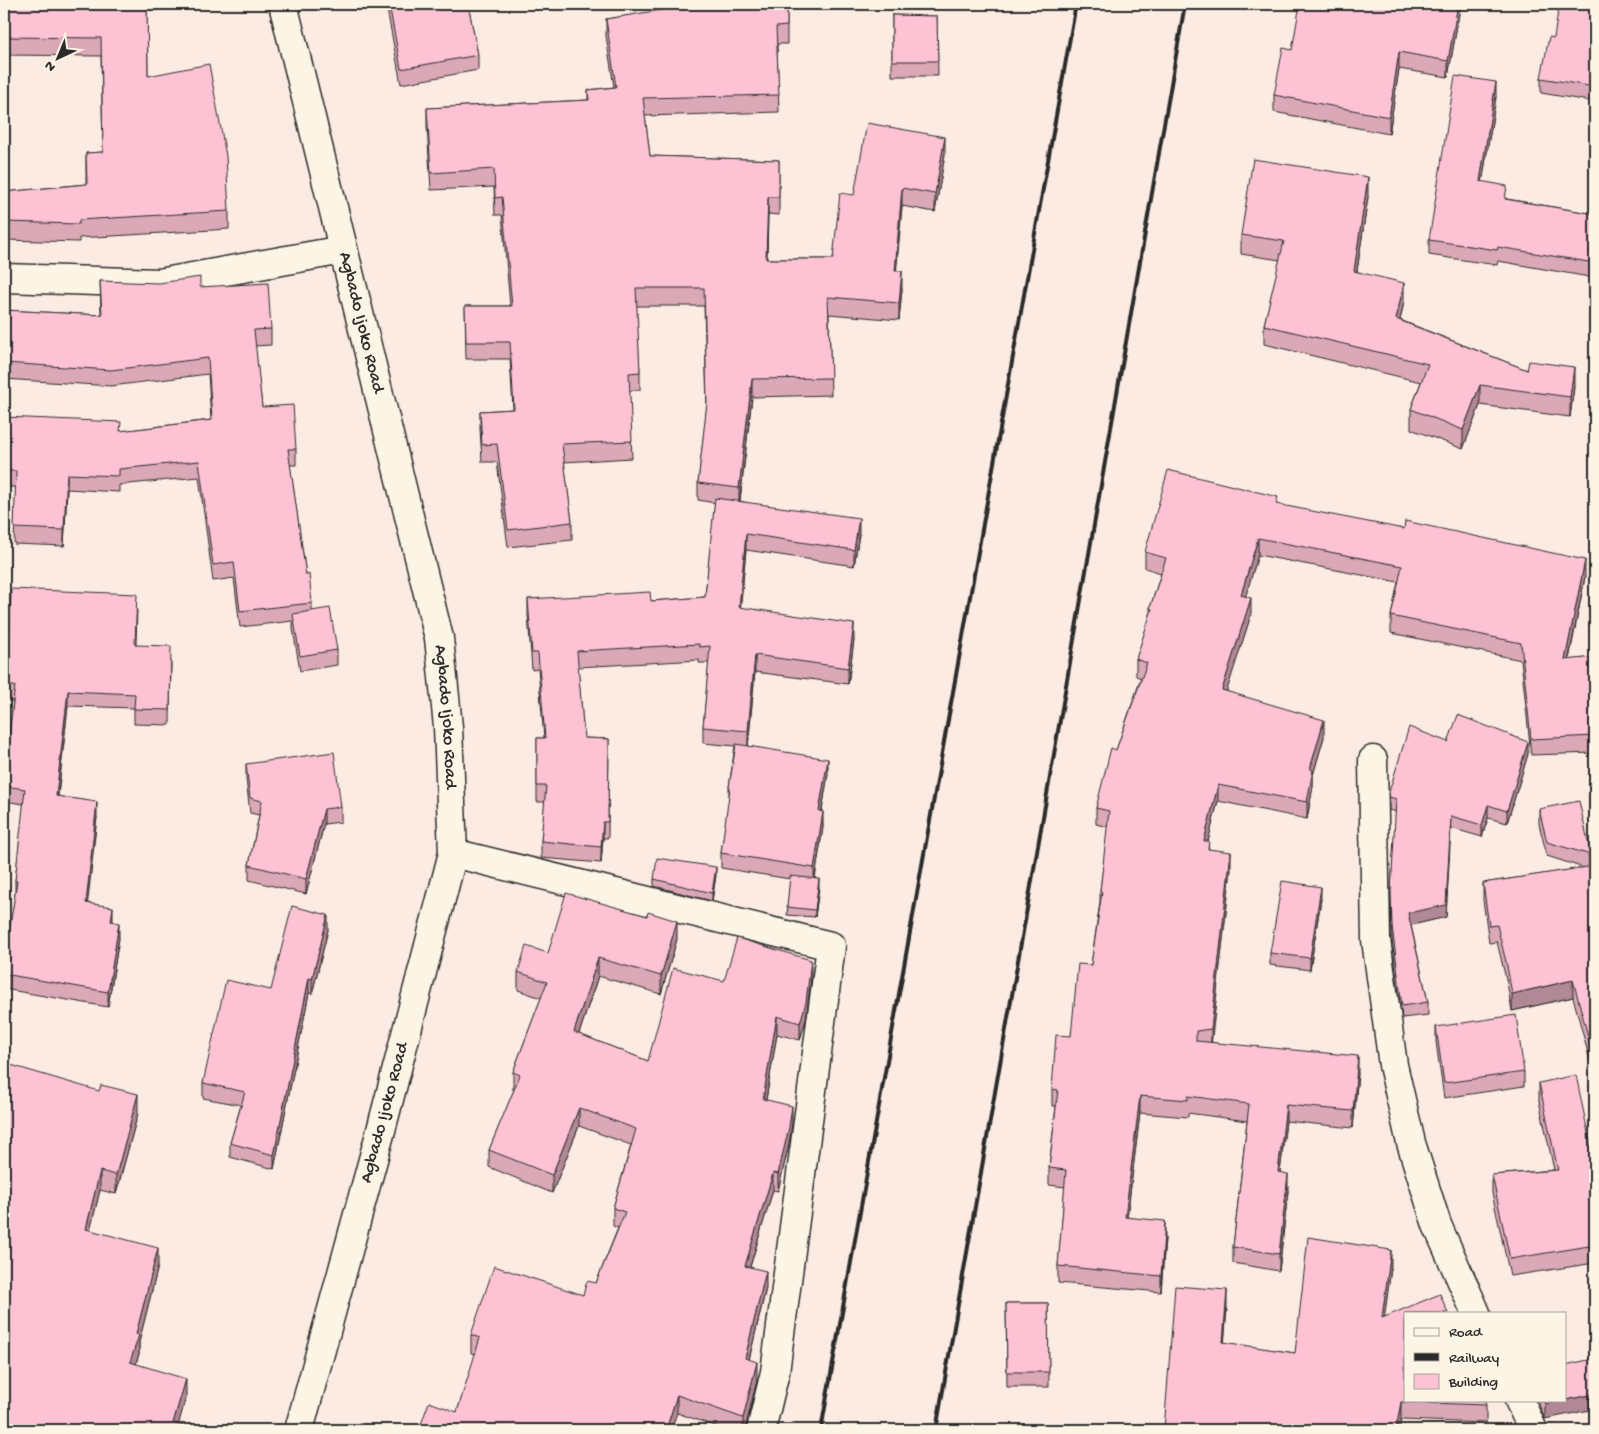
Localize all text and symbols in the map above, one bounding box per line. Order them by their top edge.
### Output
north arrow [32,32,82,82]
text: N [42,56,60,75]
street label: Agbado Ijoko Road [334,250,389,397]
street label: Agbado Ijoko Road [429,644,461,791]
street label: Agbado Ijoko Road [356,1039,414,1185]
legend [1404,1312,1566,1402]
text: Road [1449,1324,1483,1342]
text: Railway [1449,1350,1500,1368]
text: Building [1448,1374,1498,1392]

